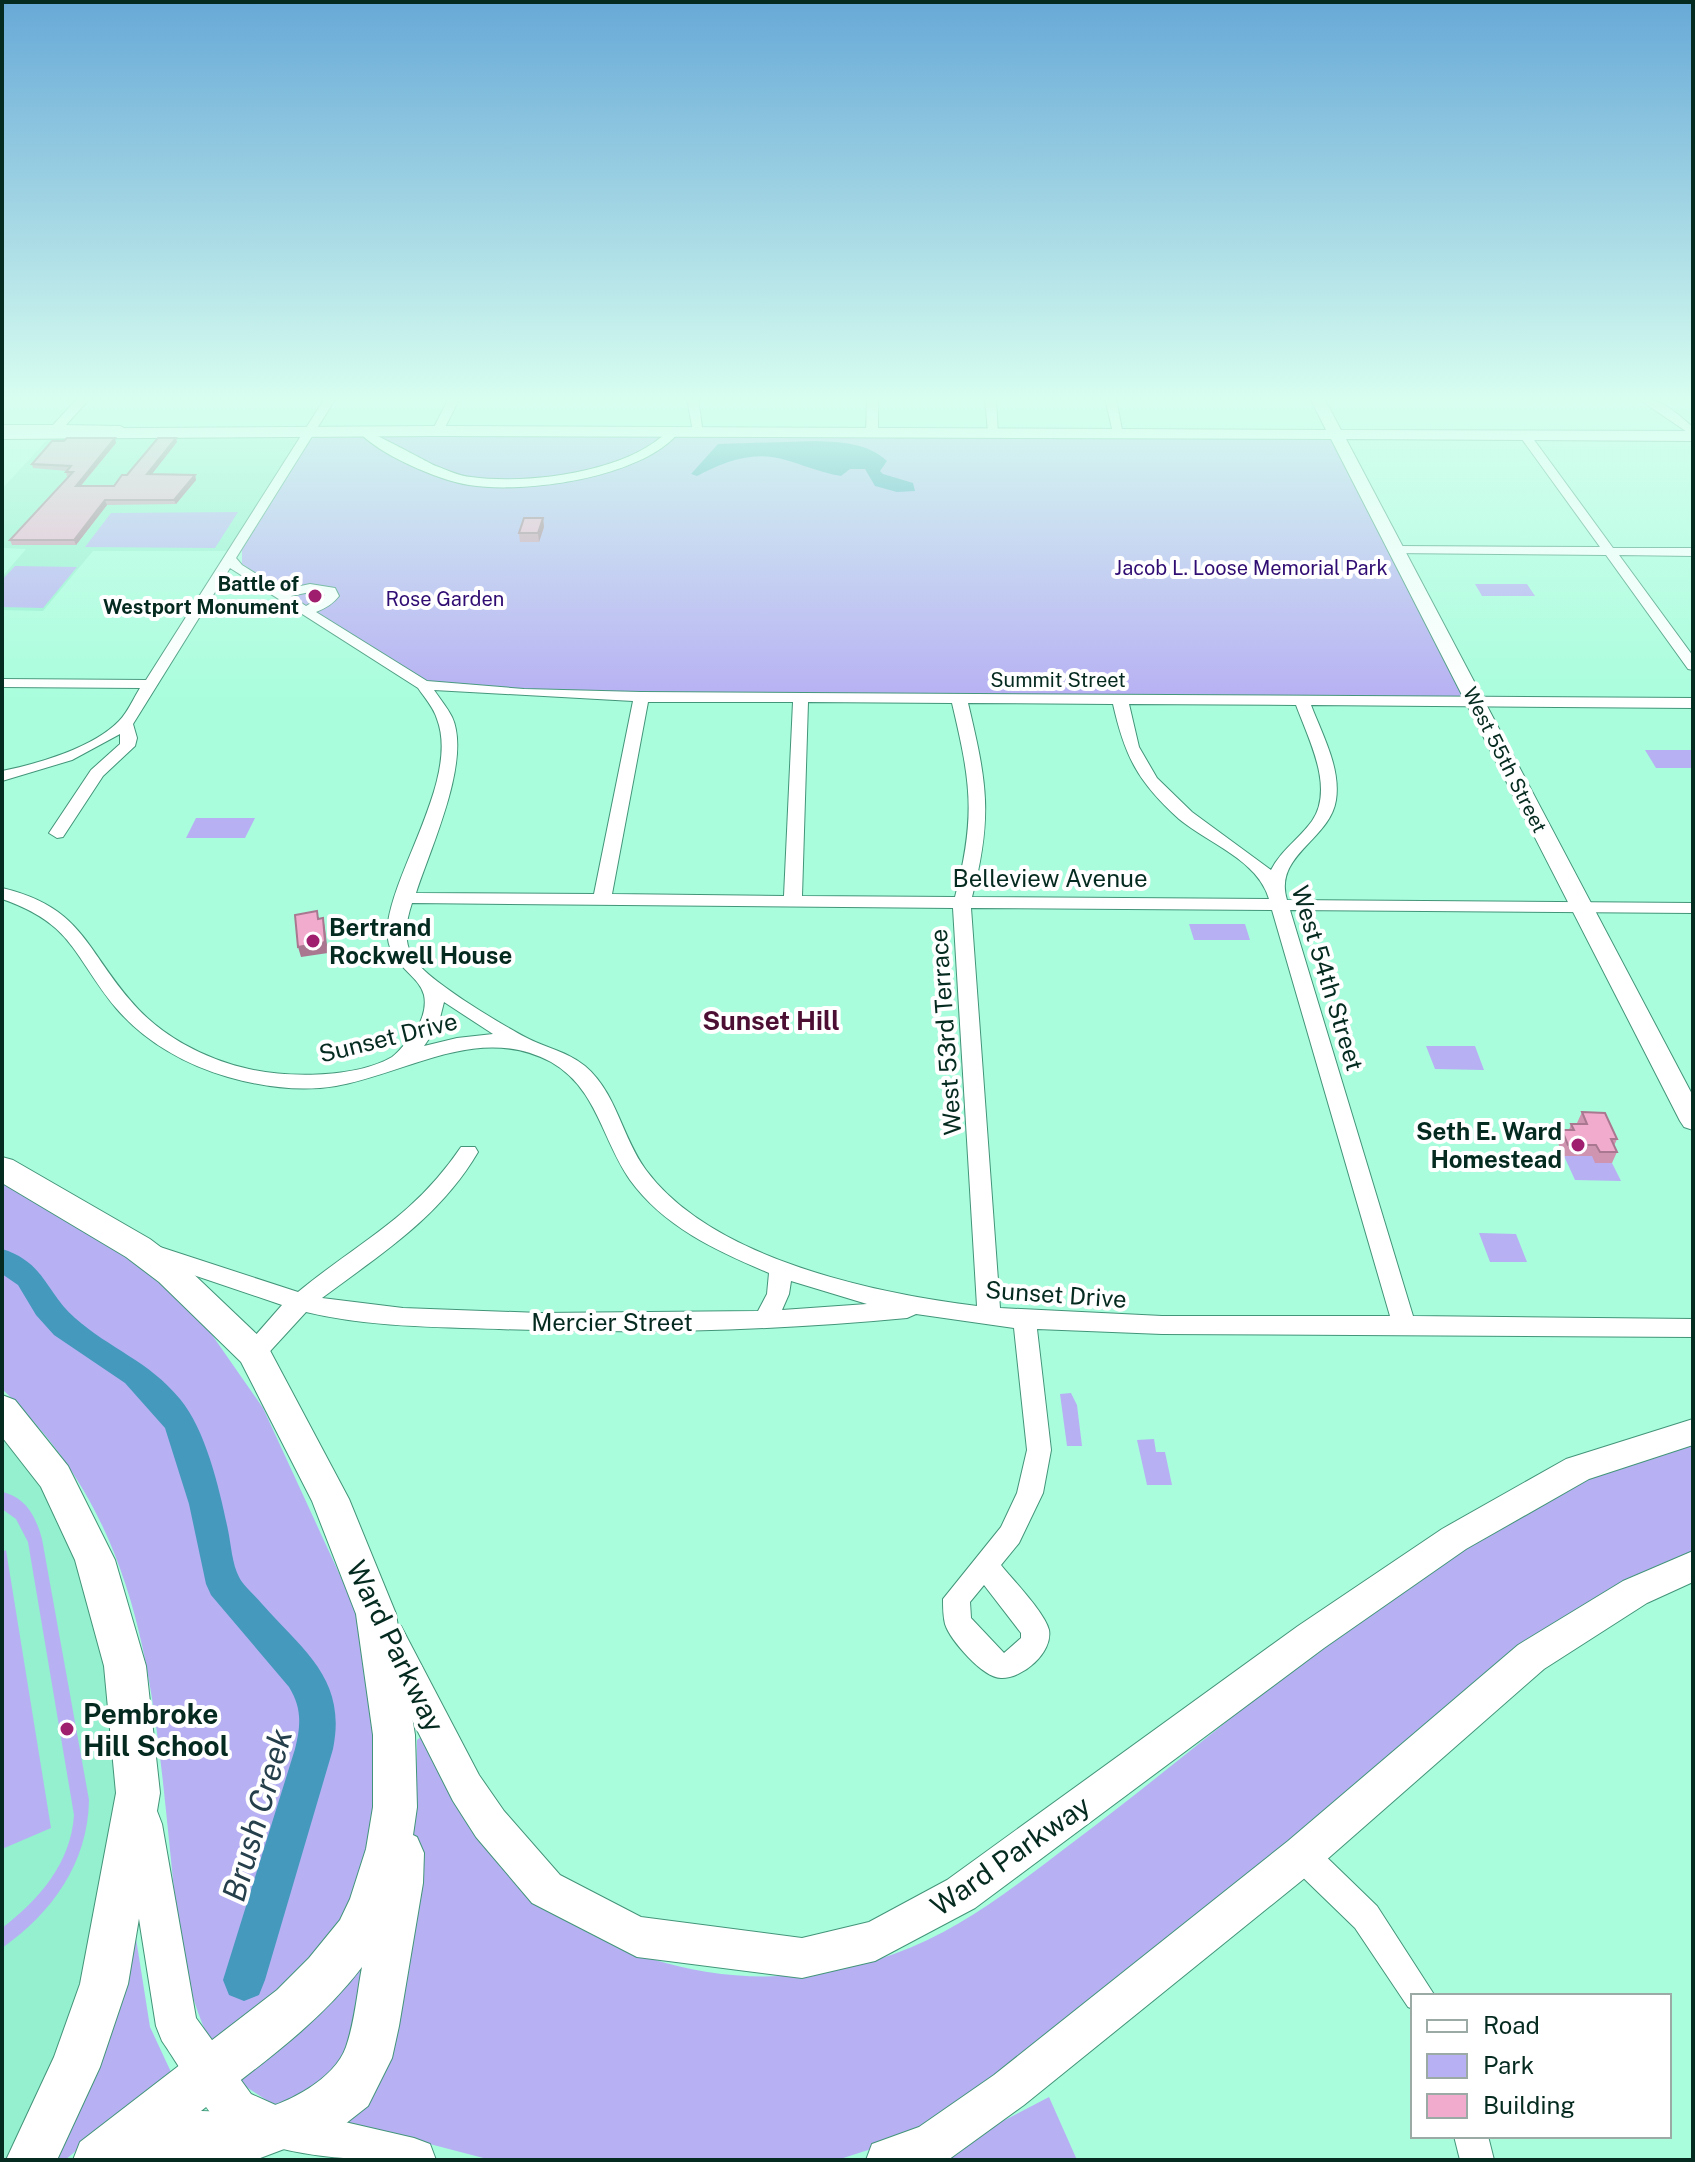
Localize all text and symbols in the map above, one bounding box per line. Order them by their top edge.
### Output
park label: Jacob L. Loose Memorial Park [1114,556,1388,580]
place label: Battle of Westport Monument [103,572,299,619]
marker: Battle of Westport Monument [306,587,324,605]
park label: Rose Garden [386,587,504,611]
street label: Summit Street [990,668,1126,692]
street label: West 55th Street [1458,683,1552,837]
street label: Belleview Avenue [952,864,1148,892]
street label: West 54th Street [1287,882,1369,1074]
place label: Bertrand Rockwell House [329,913,512,969]
street label: West 53rd Terrace [924,928,966,1136]
marker: Bertrand Rockwell House [304,932,322,950]
district label: Sunset Hill [702,1005,840,1036]
street label: Sunset Drive [316,1006,460,1068]
place label: Seth E. Ward Homestead [1416,1117,1562,1173]
marker: Seth E. Ward Homestead [1569,1136,1587,1154]
street label: Sunset Drive [984,1275,1128,1313]
street label: Mercier Street [531,1308,693,1336]
street label: Ward Parkway [340,1555,452,1737]
place label: Pembroke Hill School [83,1697,229,1762]
marker: Pembroke Hill School [58,1720,76,1738]
water label: Brush Creek [215,1724,299,1905]
street label: Ward Parkway [924,1788,1096,1922]
legend [1411,1994,1671,2138]
text: Road [1483,2011,1540,2039]
text: Park [1483,2051,1534,2079]
text: Building [1483,2091,1575,2119]

